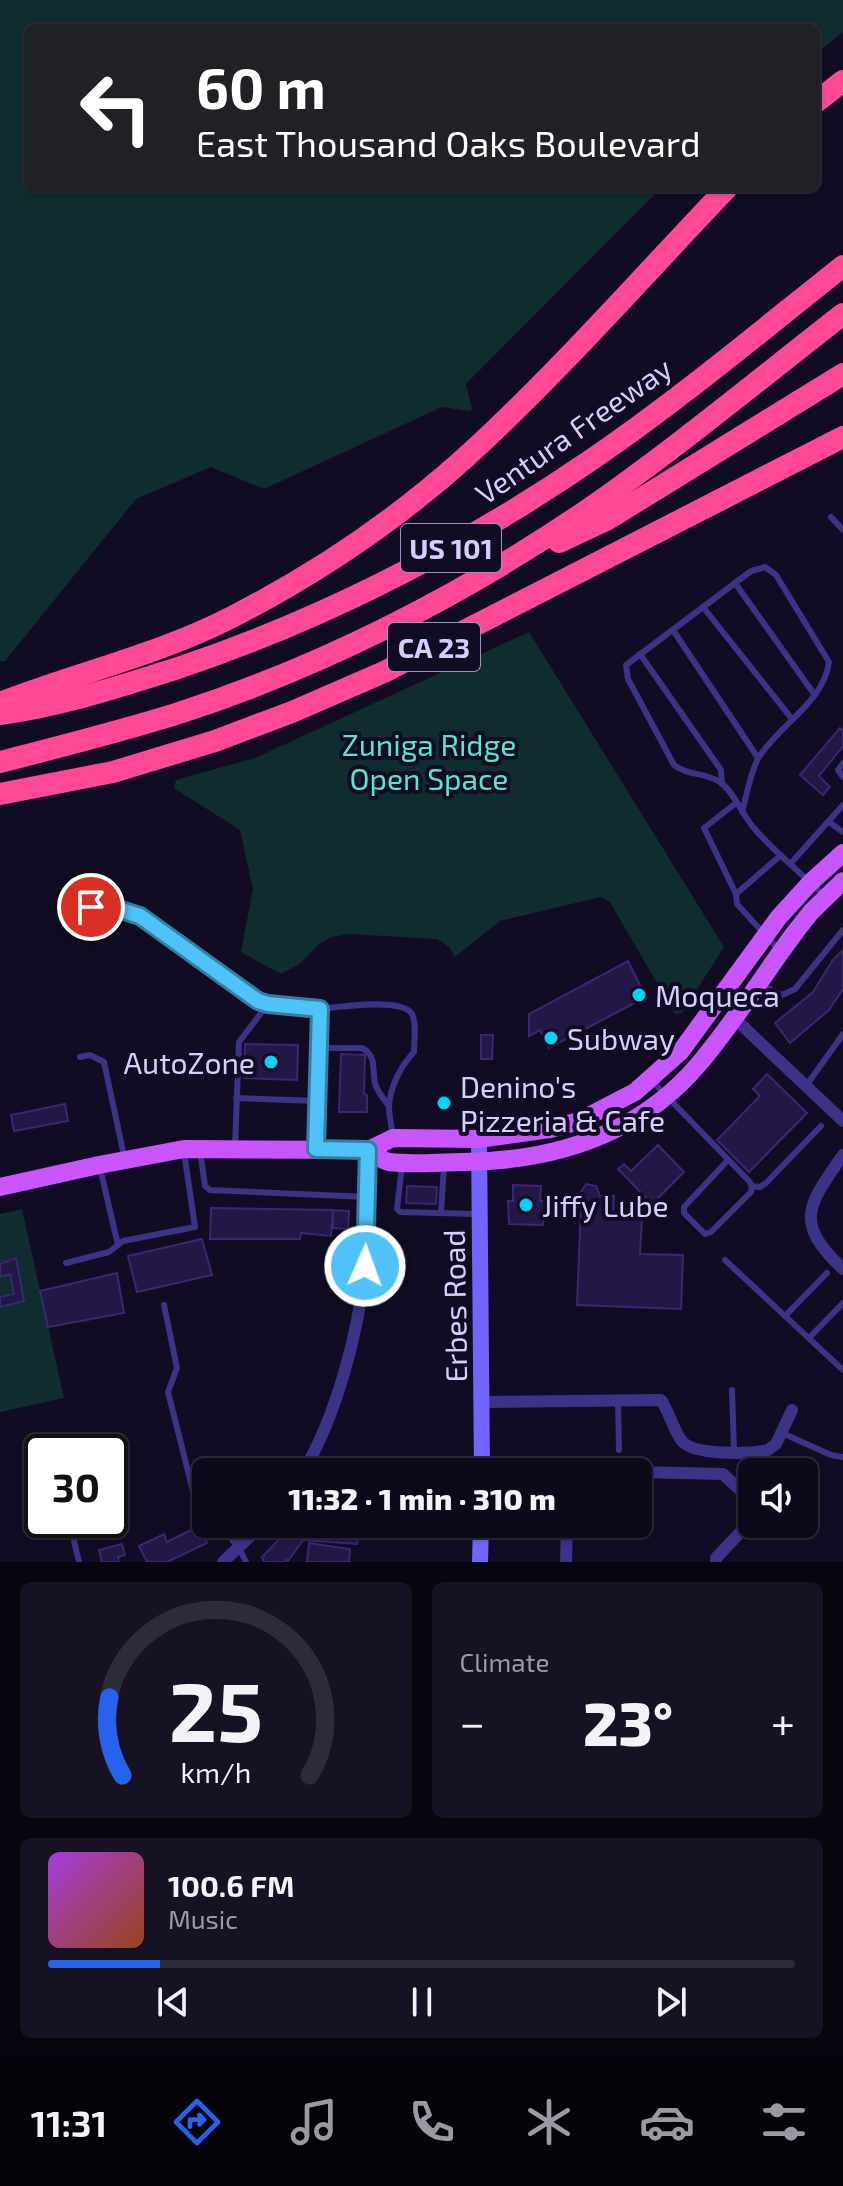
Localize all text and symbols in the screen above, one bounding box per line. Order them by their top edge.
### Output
text: 60 m [196,53,326,120]
icon: left [64,56,168,160]
text: East Thousand Oaks Boulevard [196,121,701,164]
street label: Ventura Freeway [468,349,678,511]
road number: US 101 [401,524,501,572]
road number: CA 23 [388,623,480,671]
park label: Zuniga Ridge Open Space [342,726,516,796]
pin [57,873,125,941]
icon: arrive [69,885,113,929]
place label: Moqueca [655,977,780,1013]
marker: Moqueca [630,986,648,1004]
place label: Subway [567,1020,675,1056]
marker: Subway [542,1029,560,1047]
place label: AutoZone [123,1044,255,1080]
marker: AutoZone [262,1053,280,1071]
place label: Denino's Pizzeria & Cafe [460,1068,665,1138]
marker: Denino's Pizzeria & Cafe [435,1094,453,1112]
place label: Jiffy Lube [542,1187,669,1223]
marker: Jiffy Lube [517,1196,535,1214]
position arrow [323,1224,407,1308]
street label: Erbes Road [435,1229,473,1383]
speed limit sign: 30 [24,1434,128,1538]
map controls [738,1458,818,1538]
button: sound [738,1458,818,1538]
text: 11:32 · 1 min · 310 m [288,1480,556,1516]
text: Climate [460,1646,549,1677]
text: 25 [169,1659,263,1759]
text: 23° [583,1686,673,1758]
text: − [460,1695,485,1748]
text: + [771,1695,795,1748]
text: km/h [180,1754,251,1789]
text: 100.6 FM [168,1867,294,1903]
text: Music [168,1903,238,1934]
icon: previous [151,1980,195,2024]
icon: pause [400,1980,444,2024]
icon: next [649,1980,693,2024]
icon: directions [169,2094,225,2150]
icon: music [286,2094,342,2150]
icon: phone [404,2094,460,2150]
icon: climate [521,2094,577,2150]
icon: car [639,2094,695,2150]
icon: filters [756,2094,812,2150]
text: 11:31 [31,2101,107,2144]

